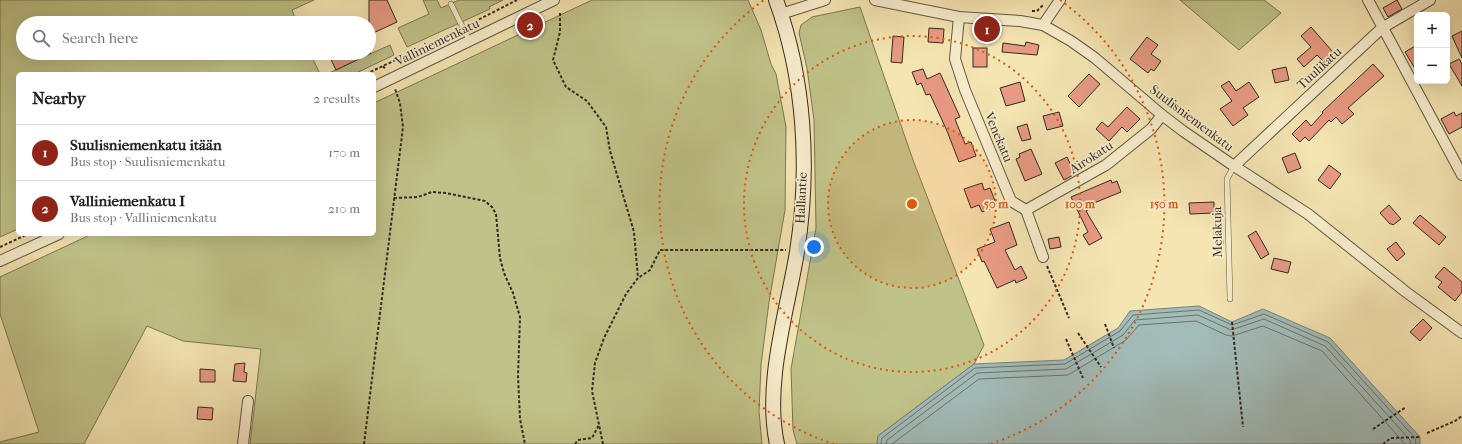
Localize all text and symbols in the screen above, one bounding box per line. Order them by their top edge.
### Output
pin: 2 [517,10,543,40]
map controls [1414,12,1450,84]
button: + [1414,12,1450,48]
pin: 1 [974,14,1000,44]
street label: Valliniemenkatu [392,15,482,69]
search box [16,16,376,60]
icon: search [30,27,52,49]
text: Search here [62,29,138,47]
street label: Tuulikatu [1294,43,1345,92]
button: − [1414,48,1450,84]
street label: Suulisniemenkatu [1147,82,1237,155]
text: Nearby [32,88,86,108]
text: 2 results [314,91,360,106]
street label: Venekatu [981,109,1016,165]
text: Suulisniemenkatu itään [70,136,222,154]
street label: Airokatu [1066,137,1116,177]
text: 1 [43,145,47,160]
text: 170 m [328,145,360,160]
text: Bus stop · Suulisniemenkatu [70,154,225,169]
street label: Hallantie [792,171,810,224]
text: Valliniemenkatu I [70,192,185,210]
centre of rings [905,197,919,211]
text: 50 m [984,197,1009,211]
text: 100 m [1065,197,1096,211]
text: 150 m [1150,197,1179,211]
text: 2 [42,201,48,216]
text: 210 m [328,201,360,216]
street label: Melakuja [1209,205,1225,258]
text: Bus stop · Valliniemenkatu [70,210,217,225]
your location [804,237,824,257]

